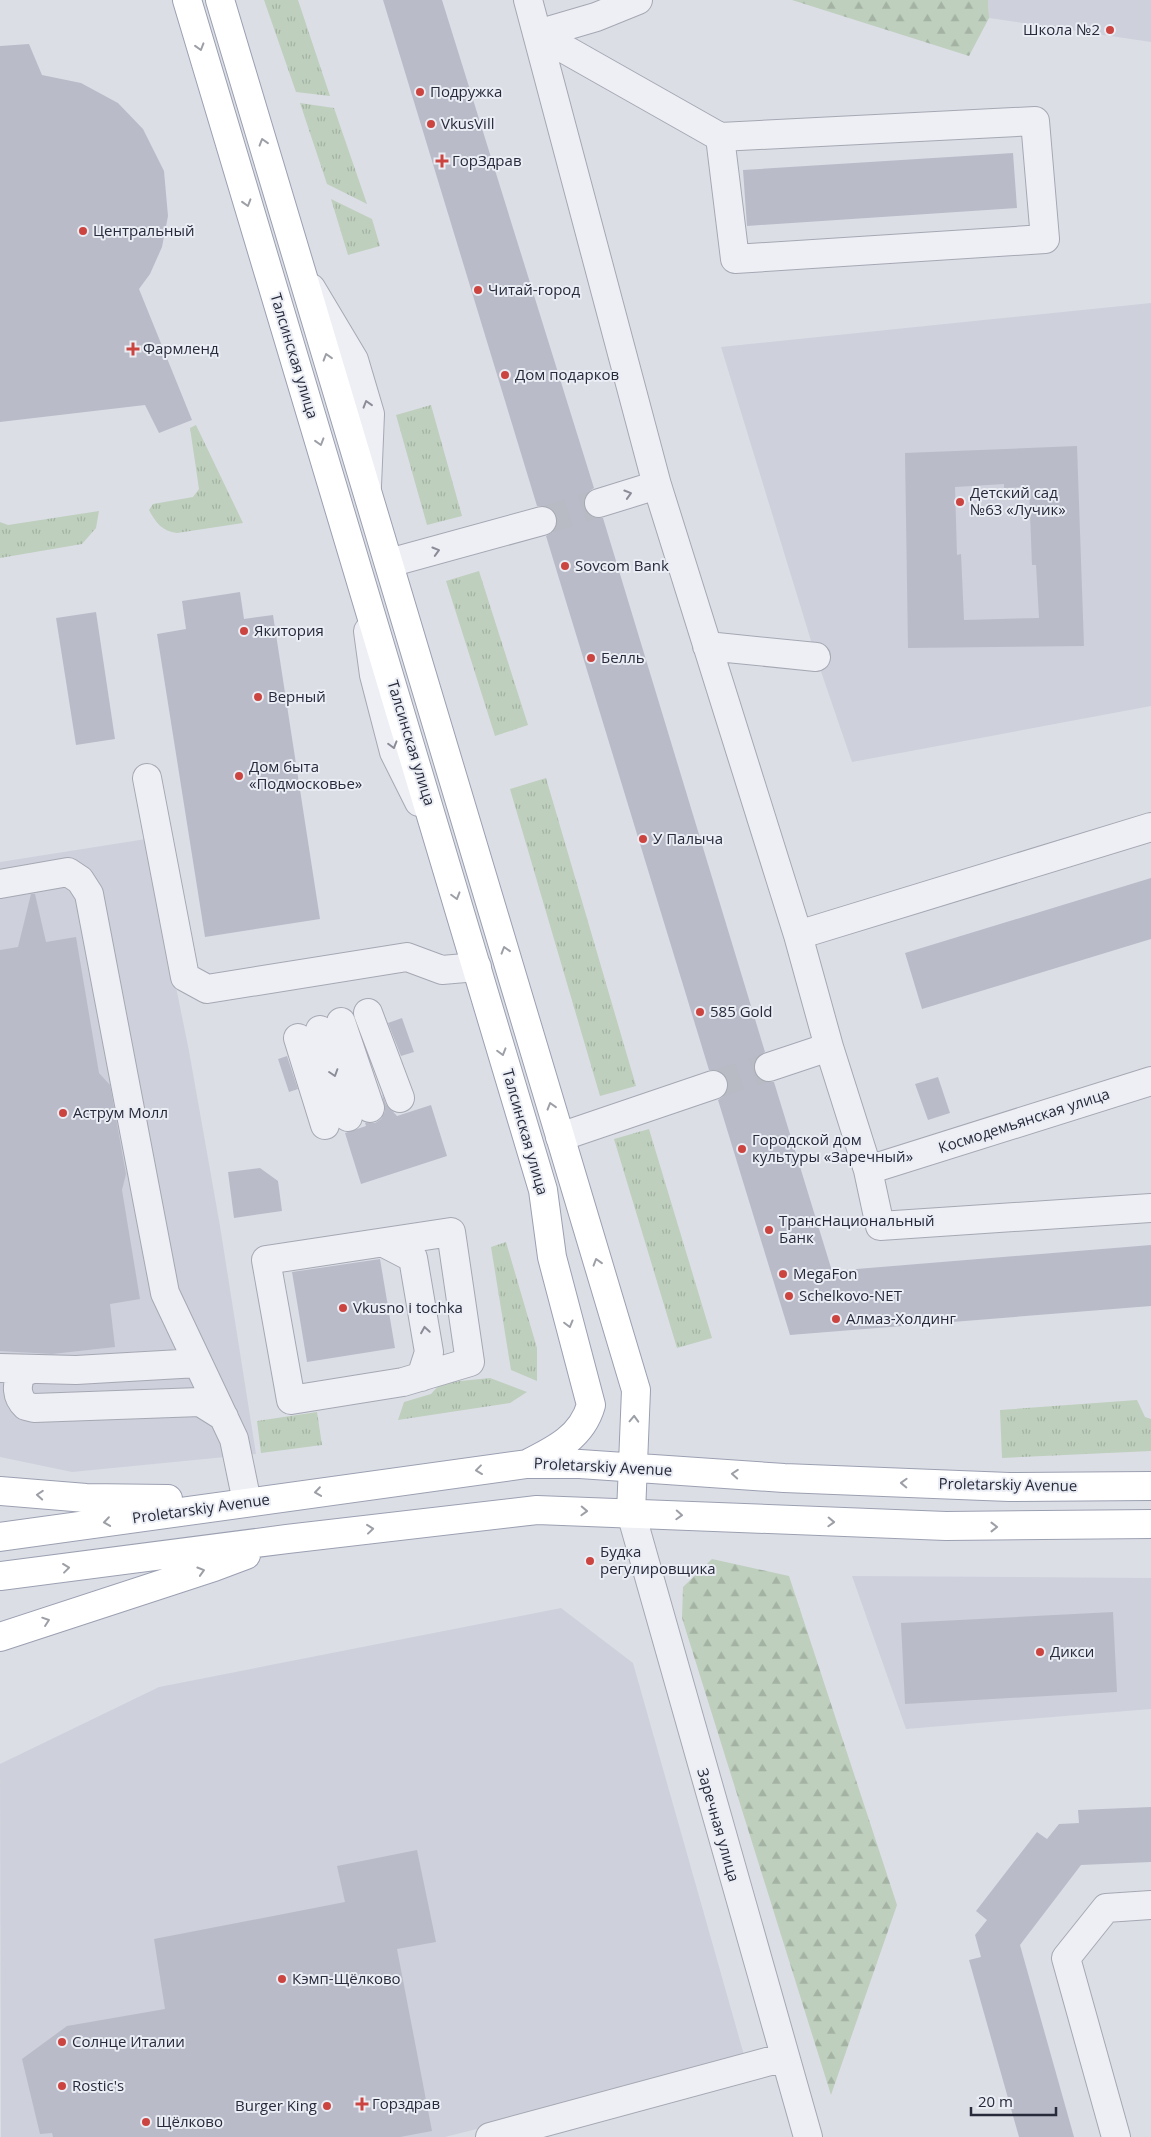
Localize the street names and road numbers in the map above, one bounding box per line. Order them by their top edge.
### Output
street label: Талсинская улица [266,291,324,421]
street label: Талсинская улица [383,678,441,808]
street label: Талсинская улица [498,1066,554,1197]
street label: Космодемьянская улица [936,1083,1112,1157]
street label: Proletarskiy Avenue [533,1452,673,1480]
street label: Proletarskiy Avenue [939,1473,1078,1495]
street label: Proletarskiy Avenue [131,1488,271,1528]
street label: Заречная улица [693,1766,745,1884]

